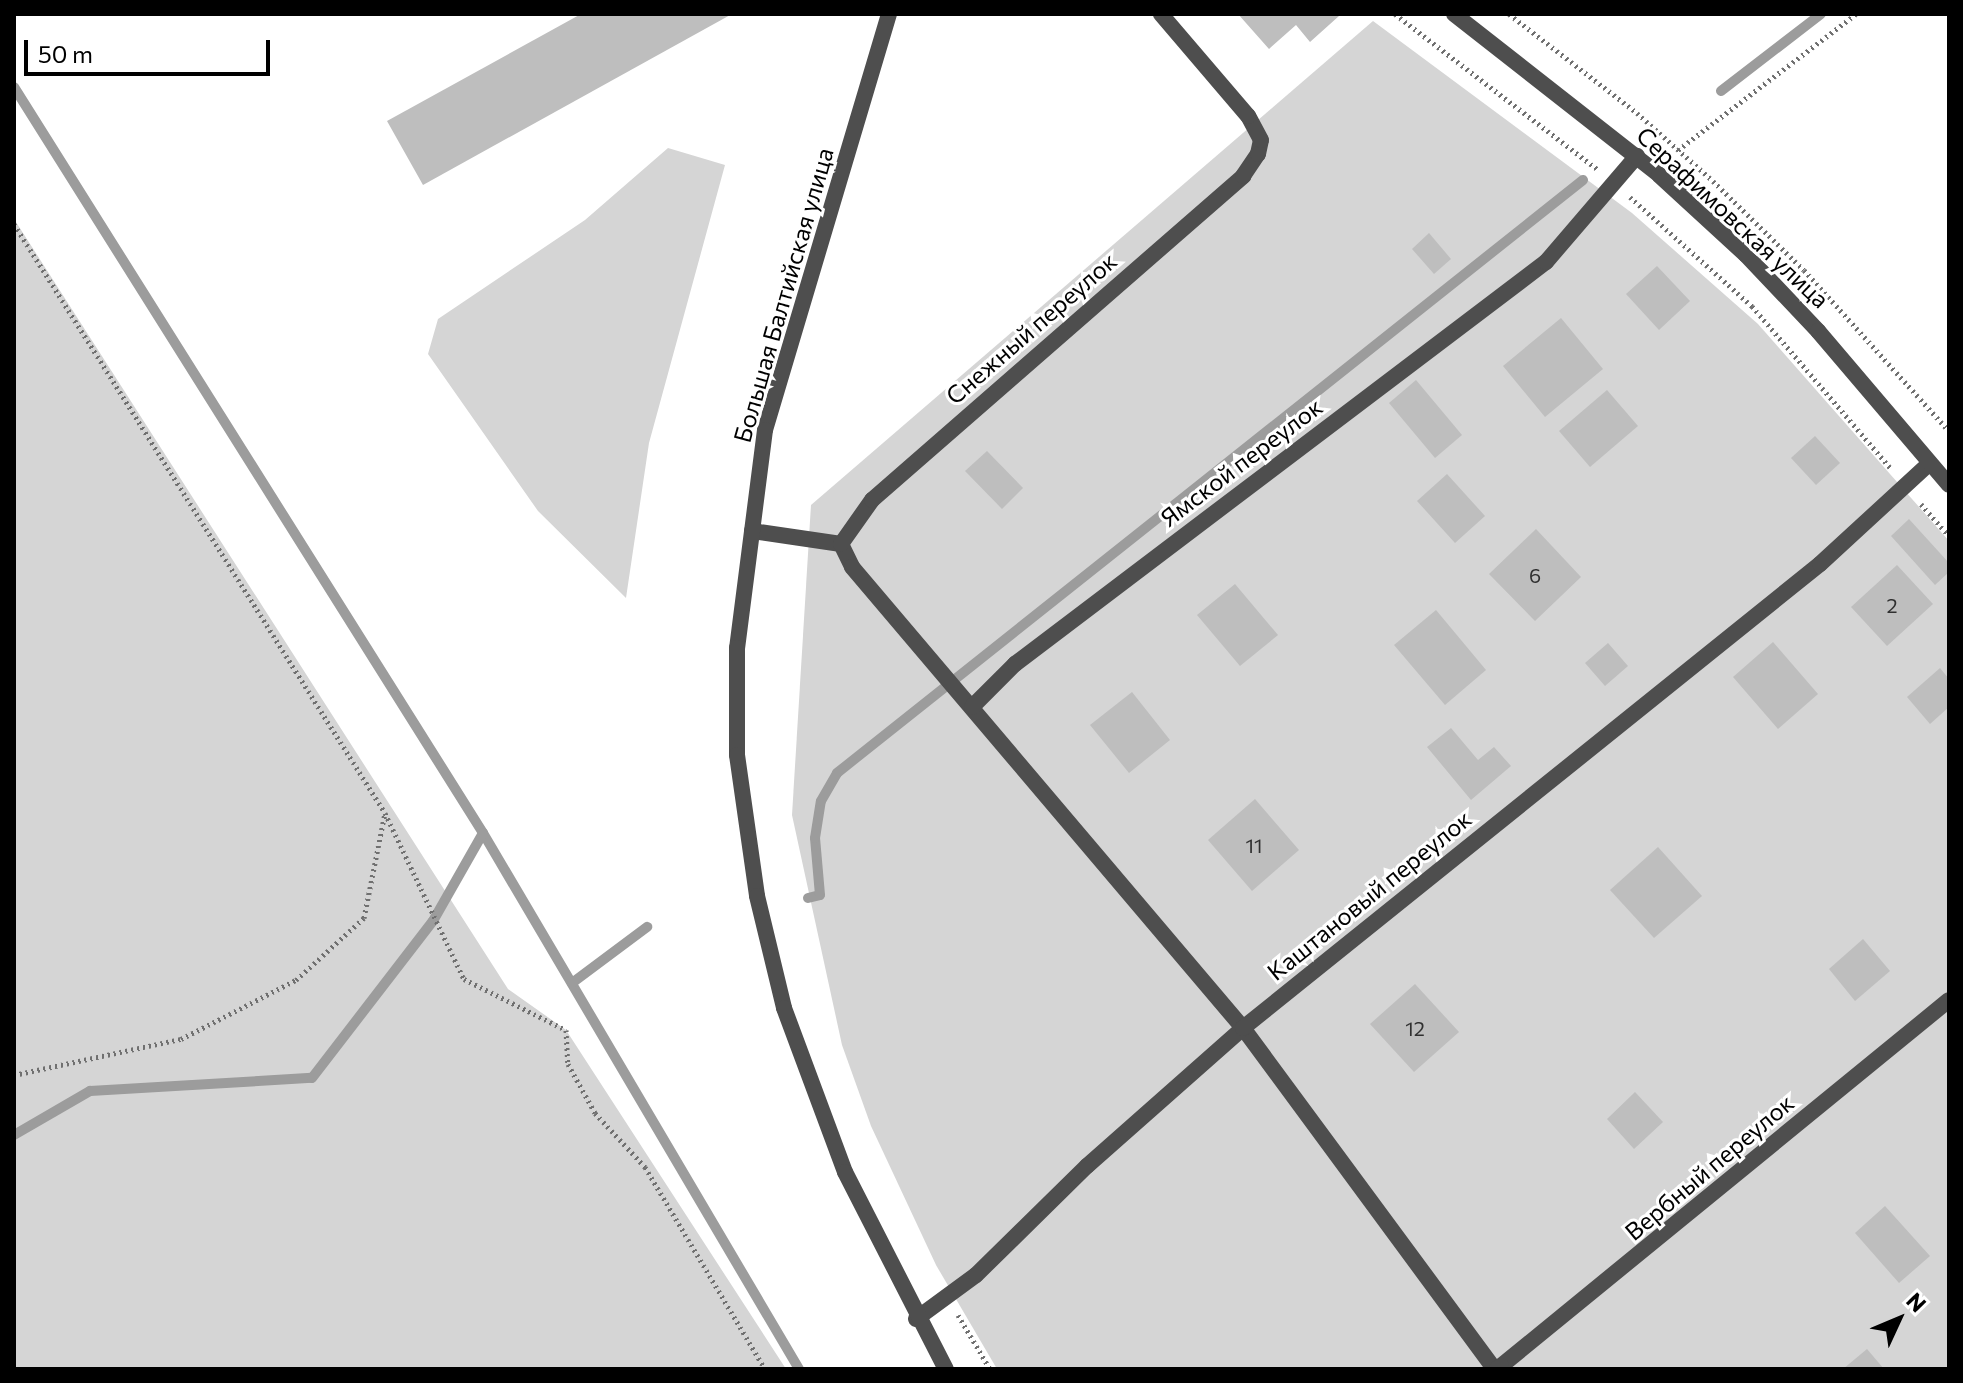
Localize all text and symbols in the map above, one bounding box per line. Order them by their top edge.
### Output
scale bar [28,24,274,74]
text: 50 m [38,39,93,68]
street label: Серафимовская улица [1631,120,1835,314]
street label: Большая Балтийская улица [727,144,839,446]
street label: Снежный переулок [940,246,1122,410]
street label: Ямской переулок [1154,392,1328,532]
house number: 6 [1529,563,1541,587]
house number: 2 [1886,593,1898,617]
street label: Каштановый переулок [1261,804,1477,986]
house number: 11 [1245,833,1263,857]
house number: 12 [1405,1016,1425,1040]
street label: Вербный переулок [1619,1088,1799,1246]
north arrow [1859,1279,1939,1359]
text: N [1901,1287,1932,1317]

